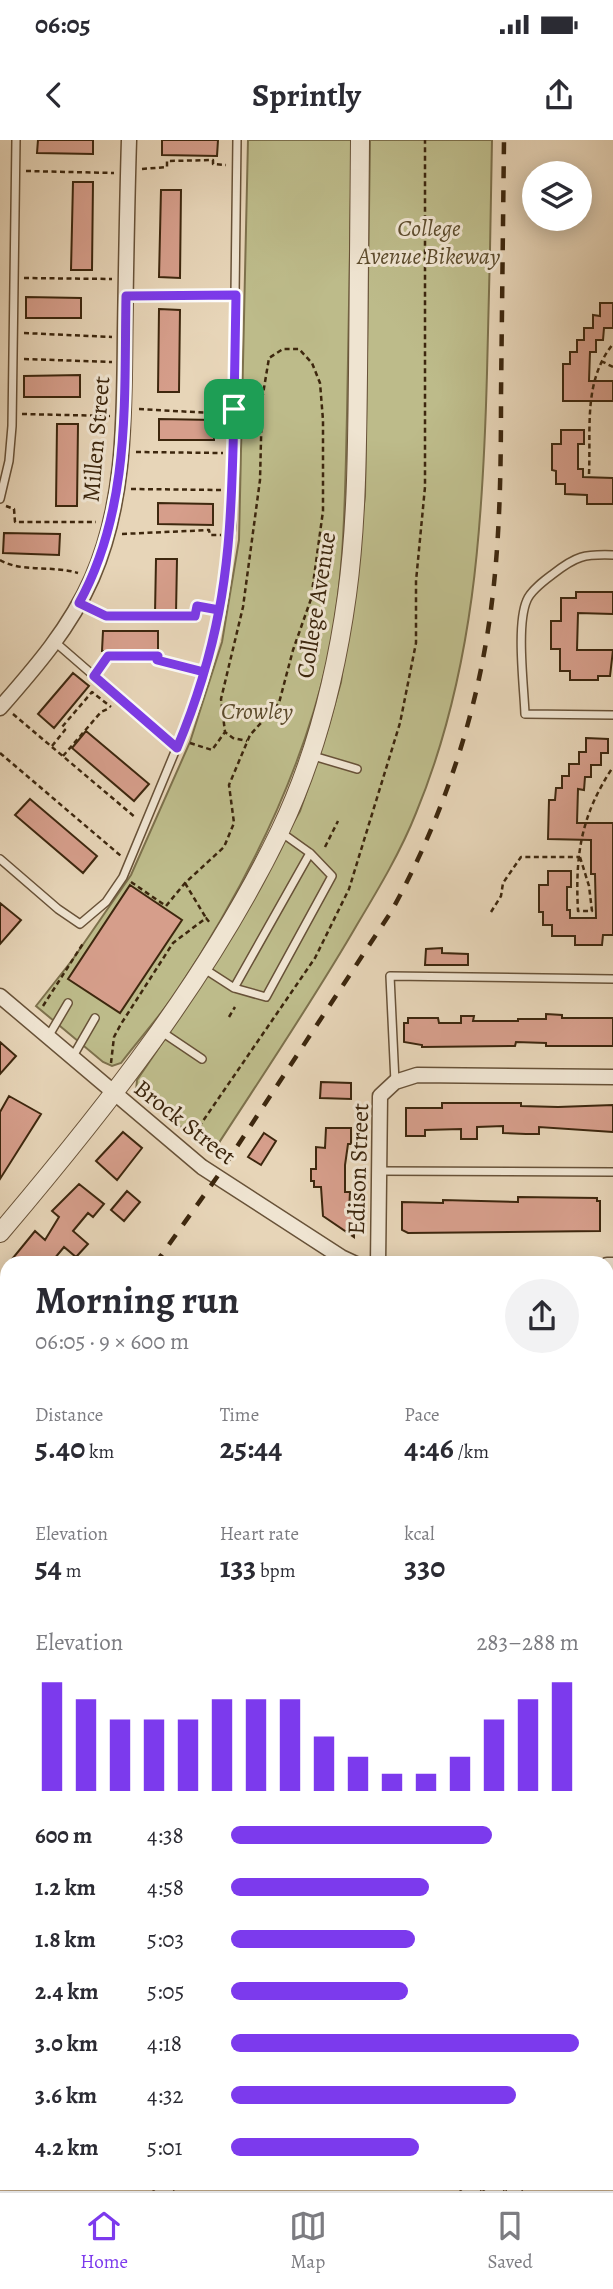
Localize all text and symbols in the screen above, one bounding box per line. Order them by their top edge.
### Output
text: 06:05 [35,7,91,42]
text: Sprintly [252,73,361,117]
icon: back [35,76,73,114]
icon: share [540,76,578,114]
map controls [522,161,592,231]
button: layers [522,161,592,231]
park label: College Avenue Bikeway [356,212,501,272]
street label: Millen Street [75,375,117,503]
pin [204,379,264,439]
icon: arrive [215,390,253,428]
street label: College Avenue [289,530,343,680]
park label: Crowley [221,695,293,727]
street label: Brock Street [128,1072,243,1172]
street label: Edison Street [340,1103,376,1235]
text: Morning run [35,1274,239,1326]
button: share [505,1279,579,1353]
text: 06:05 · 9 × 600 m [35,1326,189,1357]
text: Distance [35,1402,103,1428]
text: Time [220,1402,259,1428]
text: Pace [404,1402,440,1428]
text: 5.40 [35,1428,85,1468]
text: 25:44 [220,1428,282,1468]
text: 4:46 [404,1428,454,1468]
text: km [85,1439,114,1465]
text: /km [454,1439,489,1465]
text: Elevation [35,1521,108,1547]
text: Heart rate [220,1521,299,1547]
text: kcal [404,1521,435,1547]
text: 54 [35,1547,62,1587]
text: 133 [220,1547,256,1587]
text: 330 [404,1547,445,1587]
text: m [62,1558,82,1584]
text: bpm [256,1558,295,1584]
text: Elevation [35,1627,123,1658]
text: 283–288 m [476,1627,579,1658]
text: 600 m [35,1820,92,1851]
text: 4:38 [147,1820,184,1851]
text: 1.2 km [35,1872,96,1903]
text: 4:58 [147,1872,184,1903]
text: 1.8 km [35,1924,96,1955]
text: 5:03 [147,1924,184,1955]
text: 2.4 km [35,1976,98,2007]
text: 5:05 [147,1976,185,2007]
text: 3.0 km [35,2028,98,2059]
text: 4:18 [147,2028,182,2059]
text: 3.6 km [35,2080,97,2111]
text: 4:32 [147,2080,183,2111]
text: 4.2 km [35,2132,98,2163]
text: 5:01 [147,2132,183,2163]
tab: Home [80,2207,128,2275]
tab: Map [289,2207,327,2275]
tab: Saved [488,2207,533,2275]

